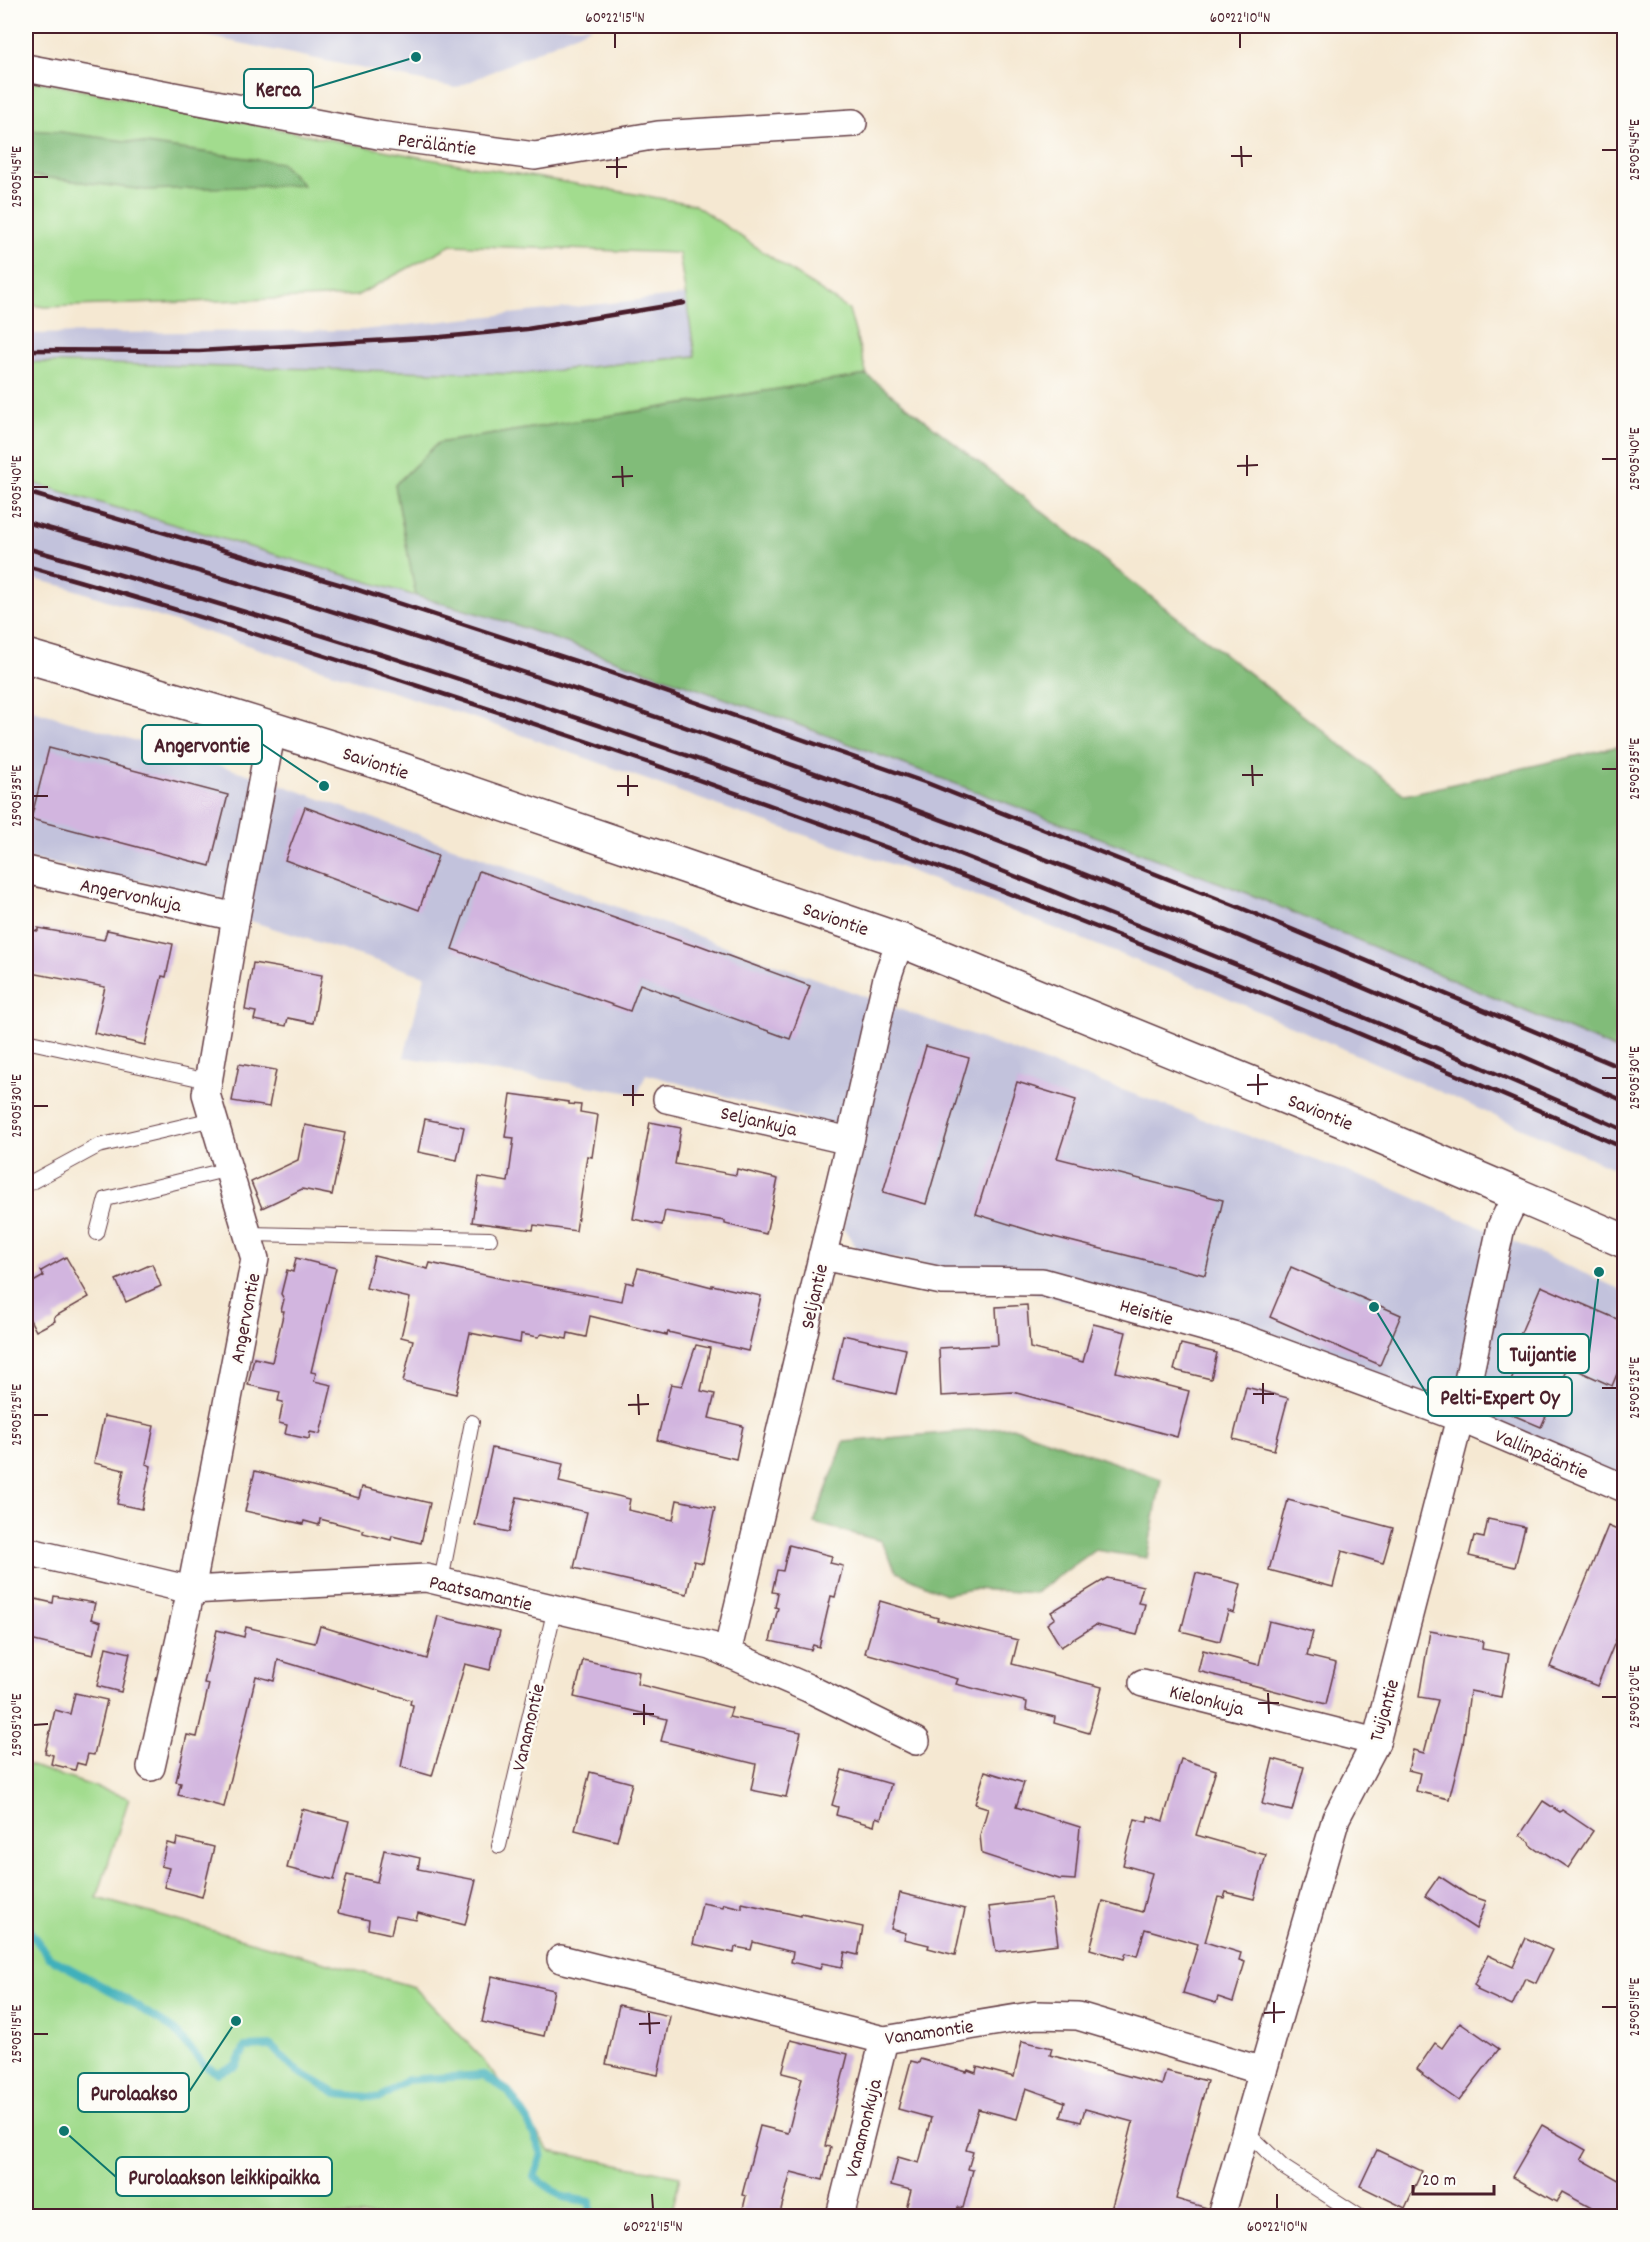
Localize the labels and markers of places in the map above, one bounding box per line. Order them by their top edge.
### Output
callout: Kerca [244,69,313,108]
callout: Angervontie [142,725,262,764]
callout: Tuijantie [1498,1334,1589,1373]
callout: Pelti-Expert Oy [1428,1377,1572,1416]
callout: Purolaakso [78,2073,189,2112]
callout: Purolaakson leikkipaikka [116,2157,332,2196]

